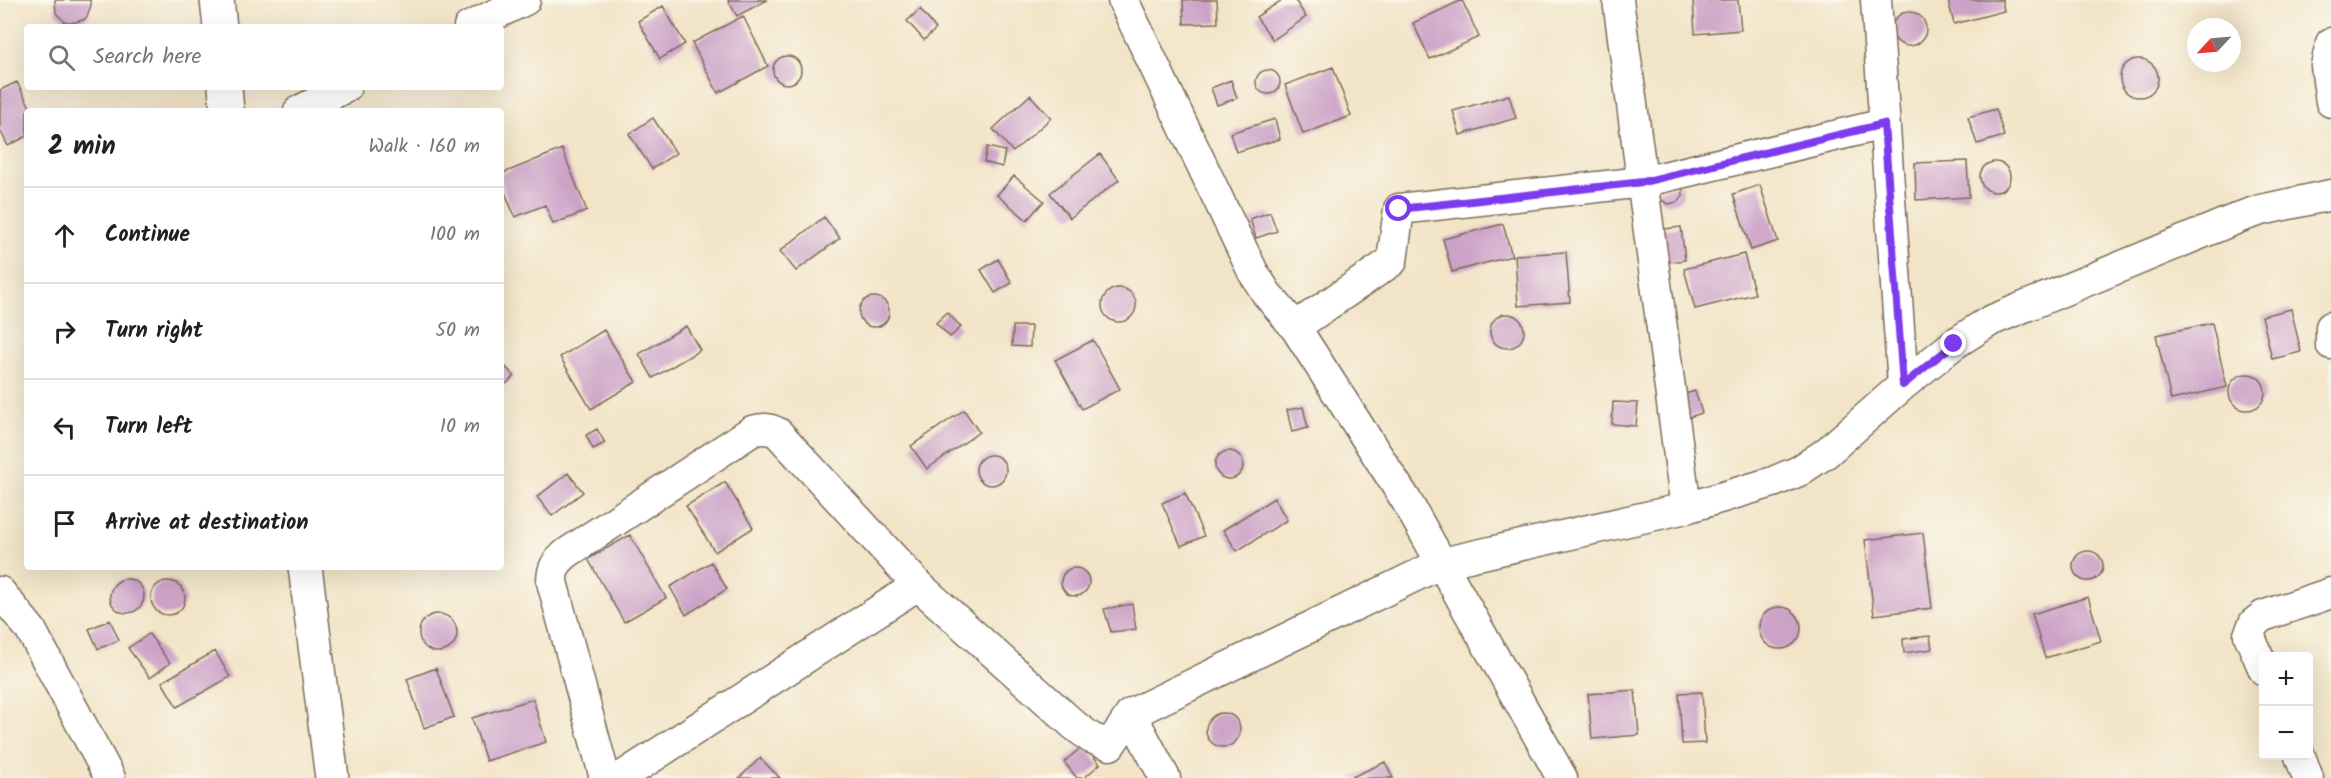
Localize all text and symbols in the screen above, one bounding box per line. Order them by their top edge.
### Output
north arrow [2187,18,2241,72]
search box [24,24,504,90]
text: Search here [93,40,201,75]
icon: search [45,41,78,74]
text: 2 min [48,126,116,168]
text: Walk · 160 m [369,131,480,163]
route start [1385,195,1411,221]
text: Continue [105,218,190,253]
icon: ahead [48,219,81,252]
text: 100 m [430,219,480,251]
text: Turn right [105,314,203,349]
icon: right [48,315,81,348]
text: 50 m [435,315,480,347]
route end [1940,330,1966,356]
text: Turn left [105,410,192,445]
icon: left [48,411,81,444]
text: 10 m [440,411,480,443]
text: Arrive at destination [105,506,308,541]
icon: arrive [48,507,81,540]
map controls [2259,652,2313,760]
button: + [2259,652,2313,706]
button: − [2259,706,2313,760]

